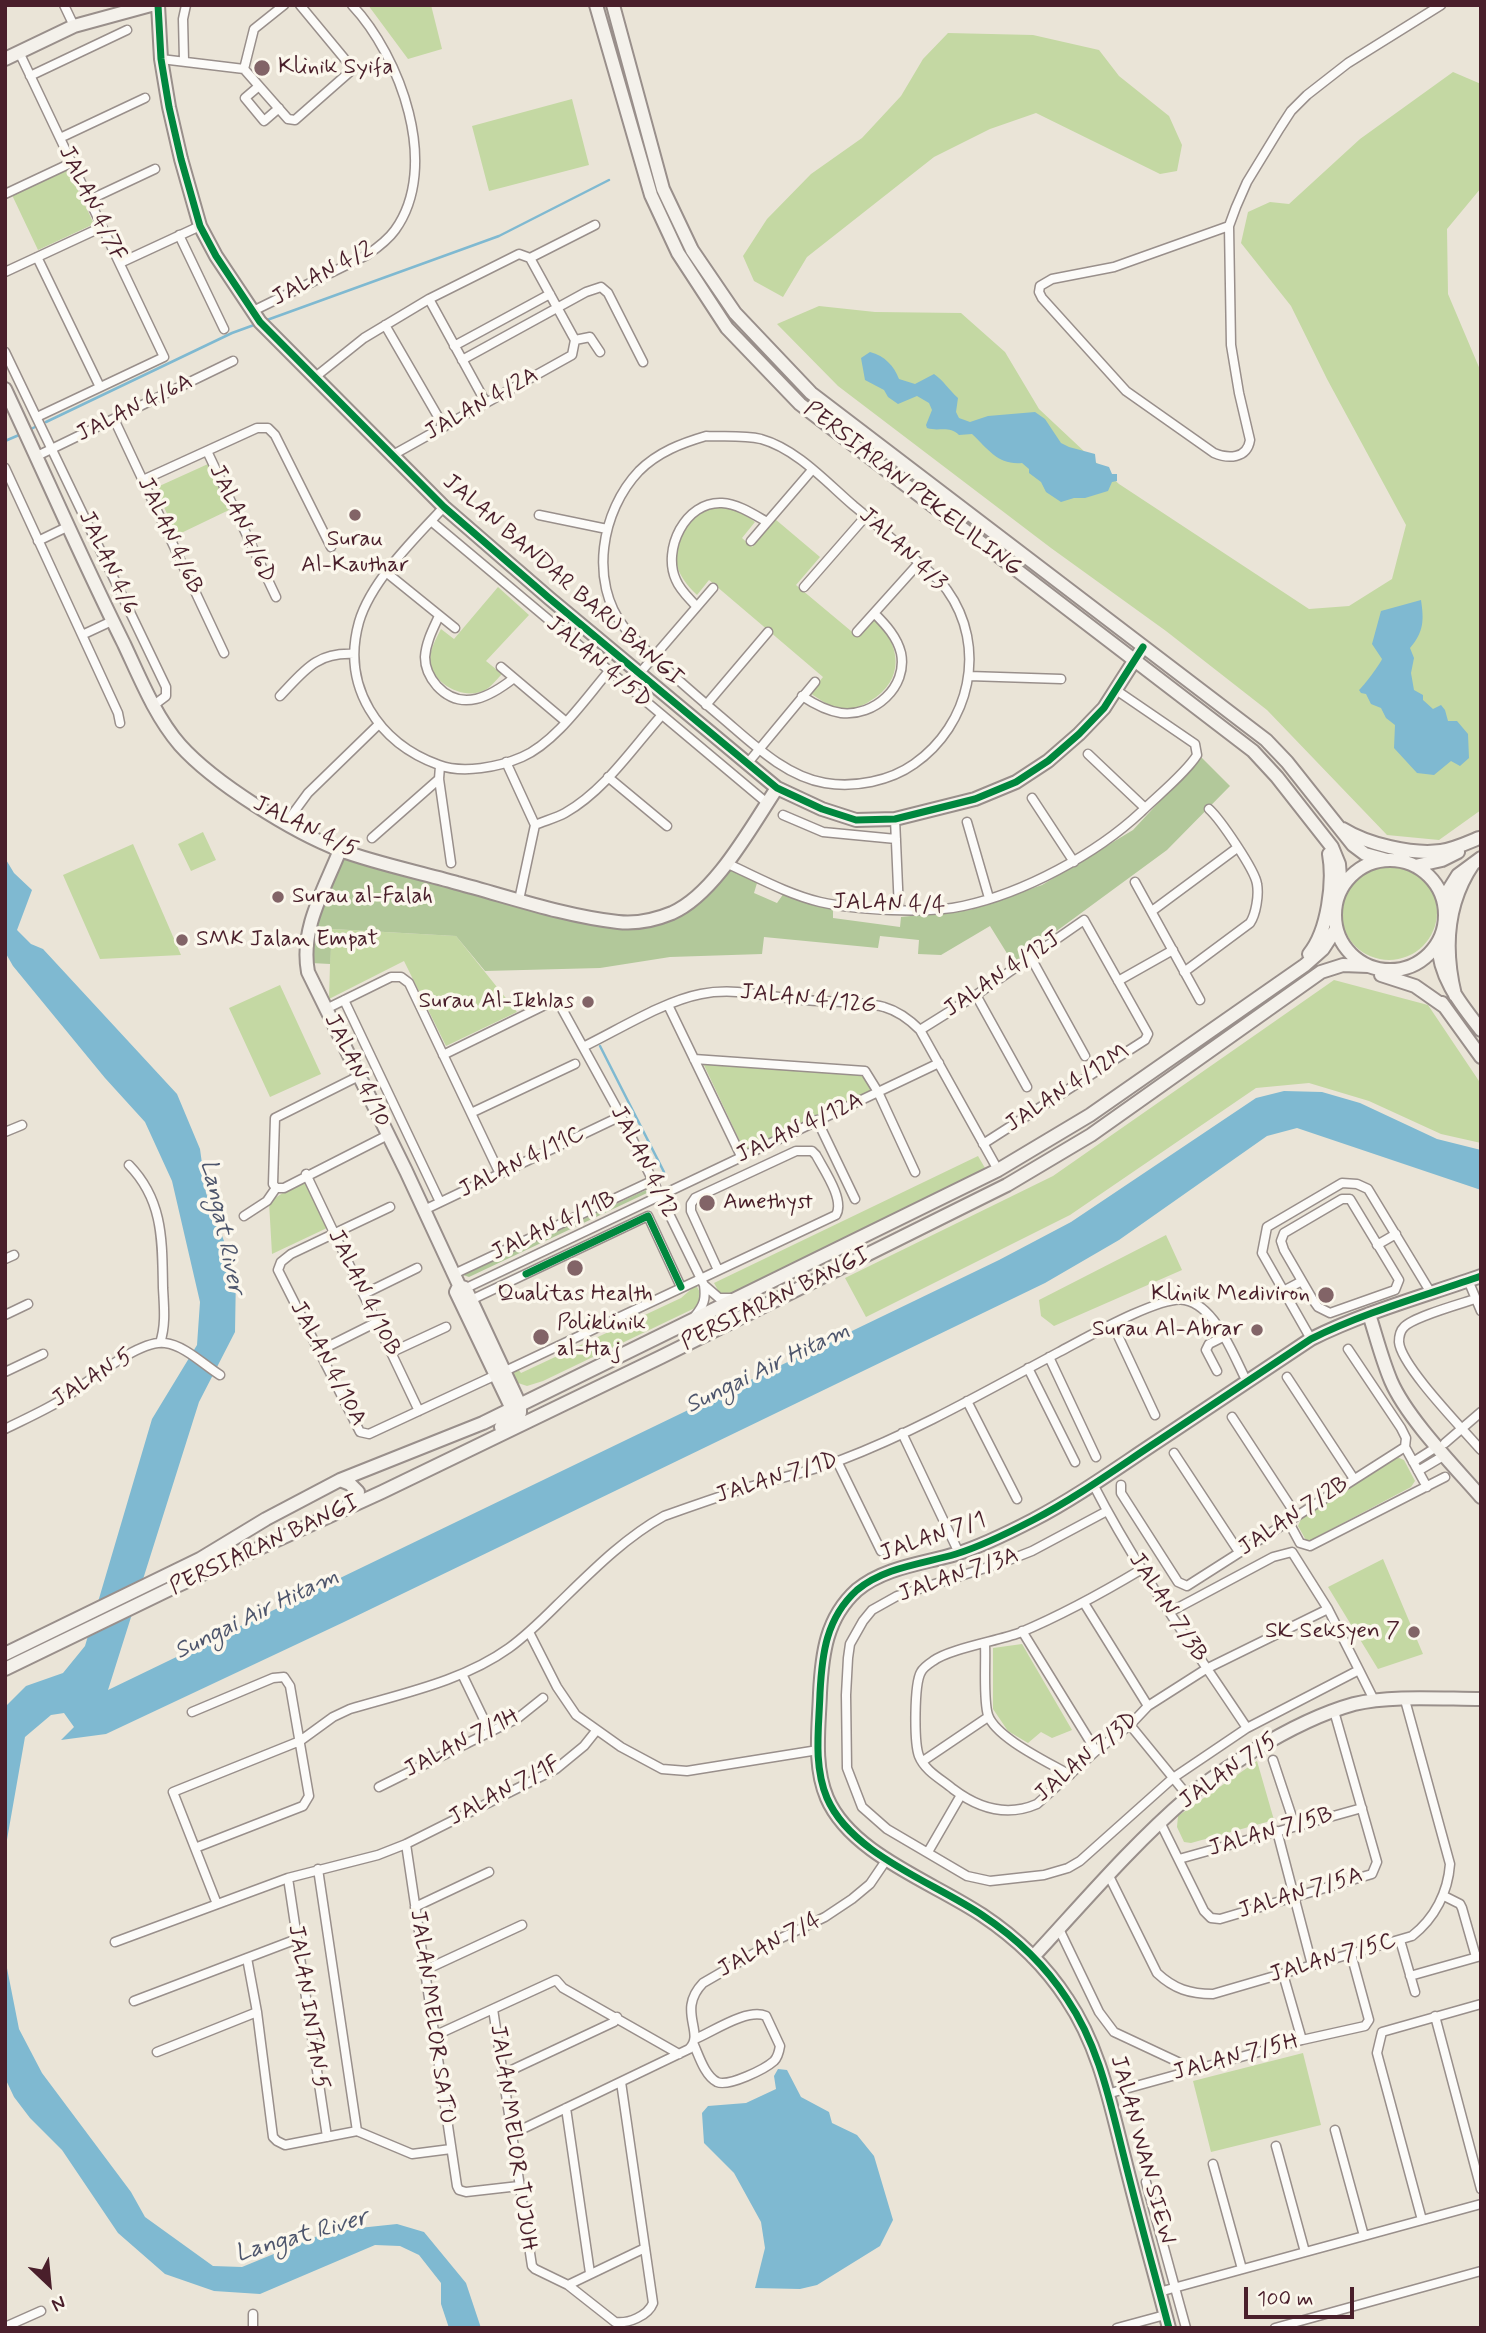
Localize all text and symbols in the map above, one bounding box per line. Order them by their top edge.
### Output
place label: Klinik Syifa [278,54,393,82]
marker: Klinik Syifa [252,58,272,78]
street label: JALAN 4/7F [51,142,131,266]
street label: JALAN 4/2 [268,237,378,313]
street label: JALAN 4/2A [420,362,544,448]
street label: JALAN 4/6A [72,369,198,449]
street label: PERSIARAN PEKELILING [798,396,1026,584]
street label: JALAN 4/6D [202,461,280,587]
street label: JALAN BANDAR BARU BANGI [436,469,688,693]
street label: JALAN 4/6B [130,473,208,599]
street label: JALAN 4/3 [852,502,952,598]
street label: JALAN 4/6 [71,507,143,619]
marker: Surau Al-Kauthar [347,507,363,523]
place label: Surau Al-Kauthar [301,526,409,580]
street label: JALAN 4/5D [540,611,656,715]
street label: JALAN 4/5 [248,791,362,865]
place label: Surau al-Falah [292,883,433,911]
marker: Surau al-Falah [270,889,286,905]
street label: JALAN 4/4 [832,889,946,921]
place label: SMK Jalan Empat [196,926,378,954]
street label: JALAN 4/12J [939,926,1067,1024]
marker: SMK Jalan Empat [174,932,190,948]
street label: JALAN 4/12G [738,979,878,1021]
place label: Surau Al-Ikhlas [418,988,574,1016]
marker: Surau Al-Ikhlas [580,994,596,1010]
street label: JALAN 4/10 [317,1010,395,1132]
street label: JALAN 4/12M [1001,1039,1135,1139]
street label: JALAN 4/12A [732,1088,868,1170]
street label: JALAN 4/12 [603,1101,683,1223]
street label: JALAN 4/11C [455,1121,589,1205]
water label: Langat River [193,1157,249,1297]
street label: JALAN 4/11B [487,1186,621,1268]
place label: Amethyst [723,1189,813,1217]
marker: Amethyst [697,1193,717,1213]
street label: JALAN 4/10B [320,1225,406,1361]
street label: PERSIARAN BANGI [677,1242,875,1358]
marker: Qualitas Health [565,1258,585,1278]
place label: Qualitas Health [497,1281,653,1309]
place label: Klinik Mediviron [1151,1281,1310,1309]
marker: Klinik Mediviron [1316,1285,1336,1305]
street label: JALAN 4/10A [282,1297,372,1431]
place label: Poliklinik al-Haj [557,1310,646,1364]
place label: Surau Al-Abrar [1092,1316,1243,1344]
water label: Sungai Air Hitam [681,1317,855,1421]
marker: Surau Al-Abrar [1249,1322,1265,1338]
marker: Poliklinik al-Haj [531,1327,551,1347]
street label: JALAN 5 [48,1344,138,1414]
street label: JALAN 7/1D [713,1447,841,1511]
street label: JALAN 7/2B [1234,1471,1354,1563]
street label: PERSIARAN BANGI [166,1490,364,1602]
street label: JALAN 7/1 [876,1507,990,1569]
street label: JALAN 7/3A [895,1543,1023,1609]
street label: JALAN 7/3B [1121,1548,1213,1668]
water label: Sungai Air Hitam [170,1563,344,1667]
place label: SK Seksyen 7 [1265,1618,1400,1646]
marker: SK Seksyen 7 [1406,1624,1422,1640]
street label: JALAN 7/1H [400,1703,524,1785]
street label: JALAN 7/3D [1030,1707,1144,1809]
street label: JALAN 7/5 [1175,1728,1283,1816]
street label: JALAN 7/1F [444,1751,566,1833]
street label: JALAN 7/5B [1206,1802,1336,1864]
street label: JALAN 7/5A [1235,1862,1367,1926]
street label: JALAN 7/4 [713,1907,827,1985]
street label: JALAN MELOR SATU [402,1908,460,2126]
street label: JALAN INTAN 5 [280,1923,334,2091]
street label: JALAN 7/5C [1267,1928,1399,1990]
street label: JALAN MELOR TUJUH [482,2023,542,2253]
street label: JALAN 7/5H [1170,2028,1302,2088]
street label: JALAN WAN SIEW [1103,2053,1179,2247]
water label: Langat River [232,2204,372,2270]
north arrow [14,2249,84,2319]
scale bar [1248,2274,1358,2318]
text: 100 m [1257,2285,1313,2313]
text: N [47,2289,70,2317]

